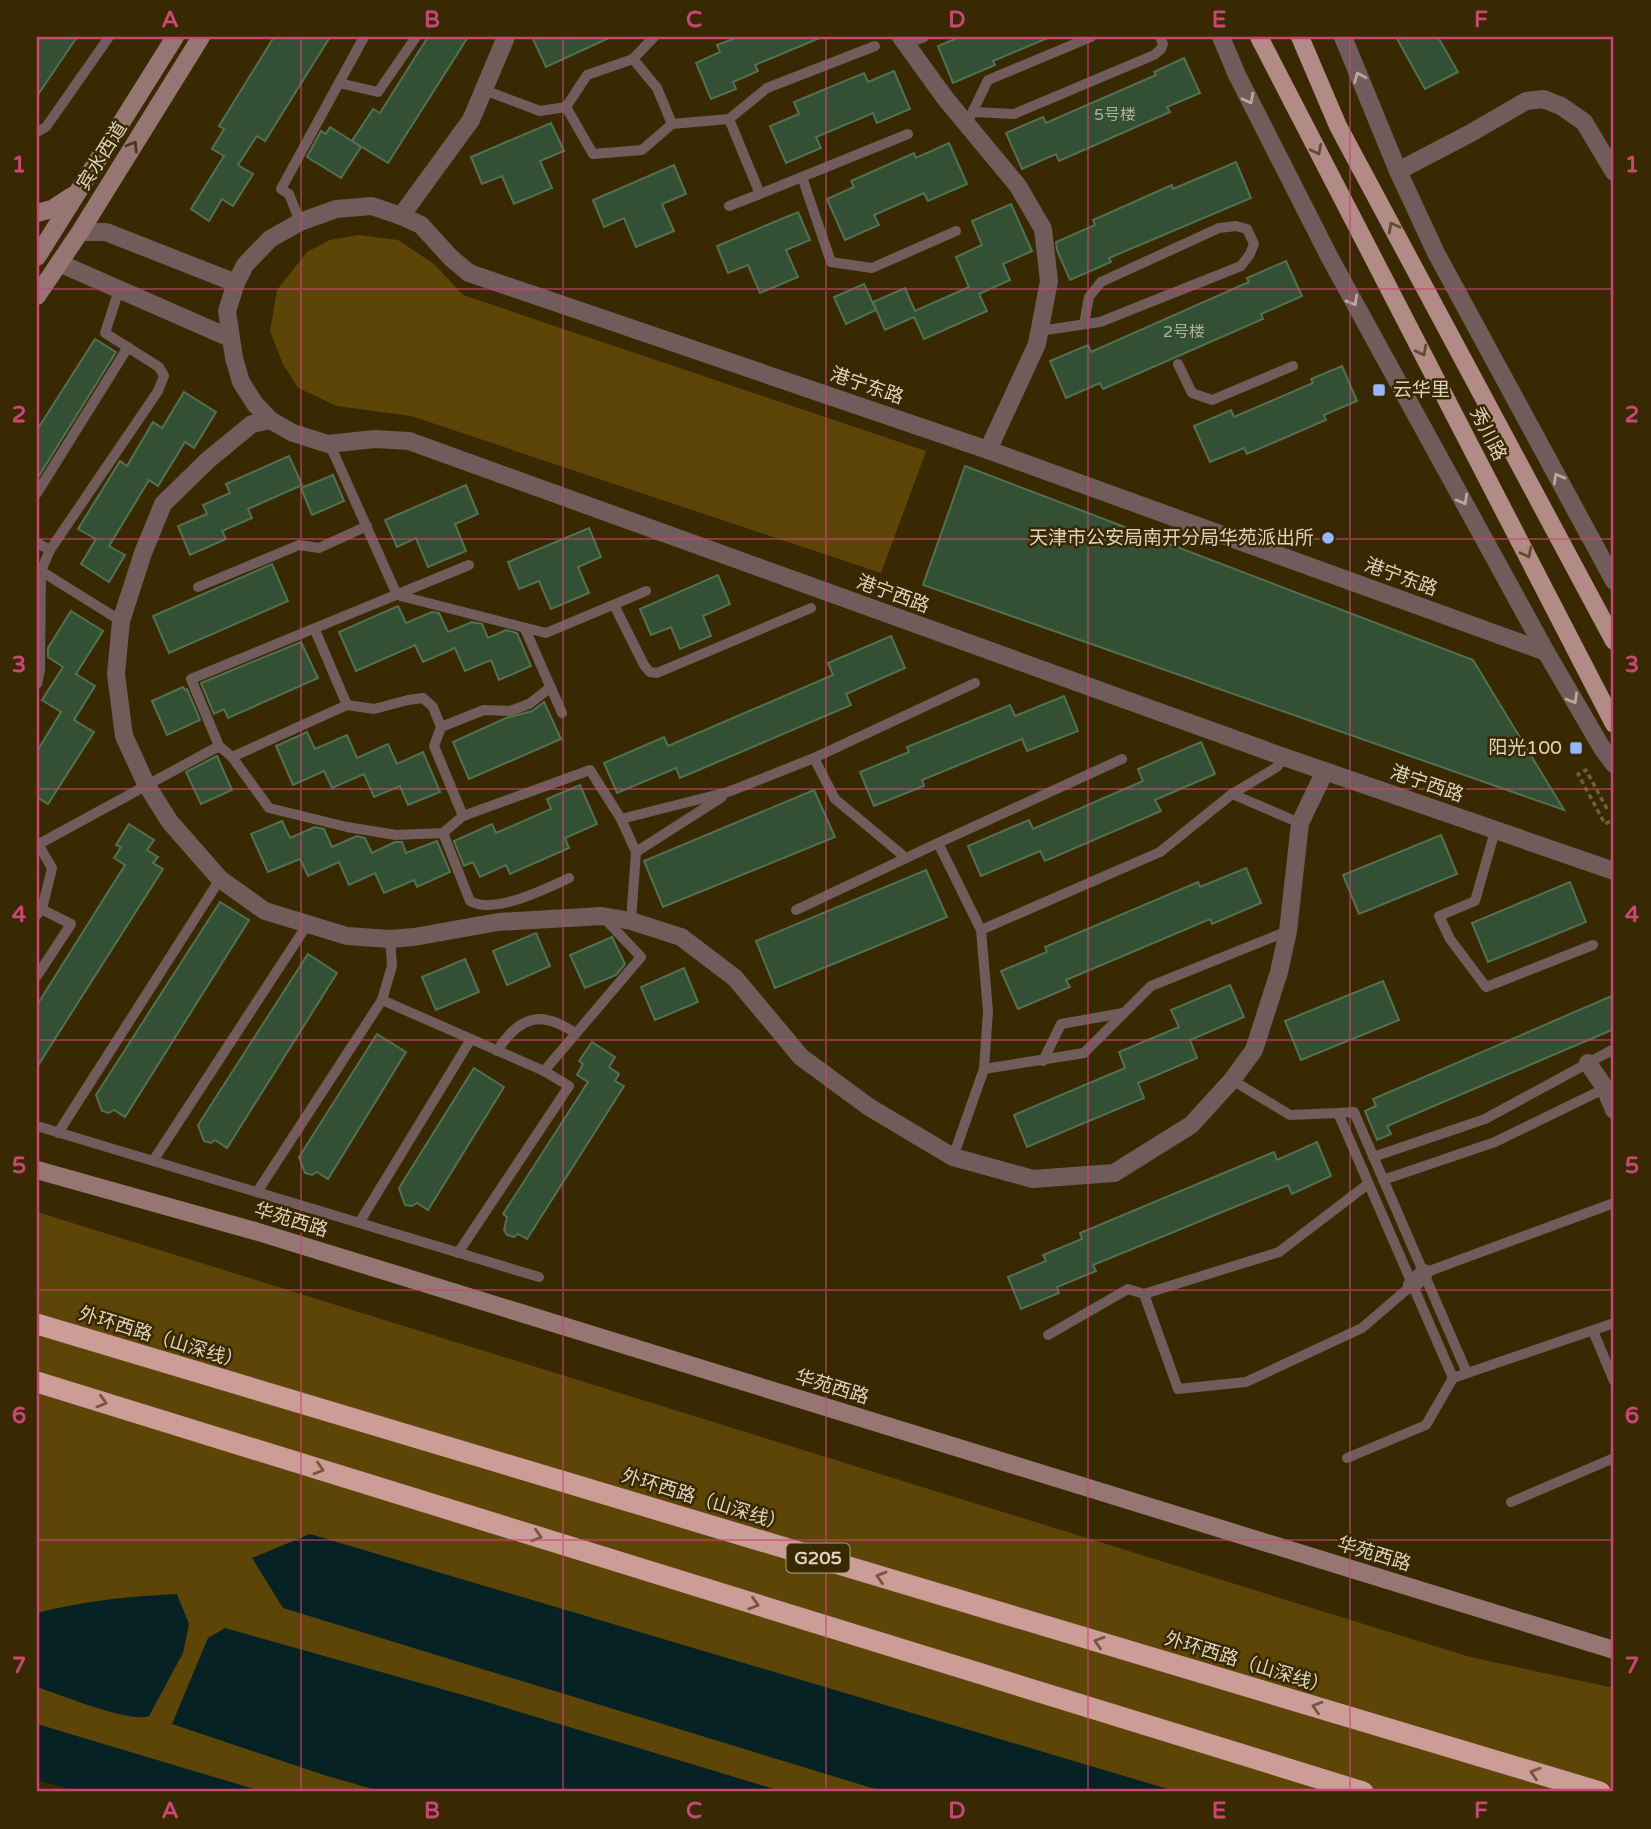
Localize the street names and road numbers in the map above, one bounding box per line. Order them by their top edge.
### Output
street label: 宾水西道 [73,118,131,194]
street label: 港宁东路 [827,363,907,409]
street label: 秀川路 [1465,404,1511,464]
street label: 港宁东路 [1362,554,1440,600]
street label: 港宁西路 [854,571,932,617]
street label: 港宁西路 [1387,761,1467,807]
street label: 华苑西路 [251,1198,331,1242]
street label: 外环西路（山深线） [76,1302,246,1374]
street label: 华苑西路 [792,1365,872,1409]
street label: 外环西路（山深线） [619,1464,789,1536]
street label: 华苑西路 [1334,1532,1414,1576]
road number: G205 [786,1544,850,1573]
street label: 外环西路（山深线） [1162,1627,1332,1699]

